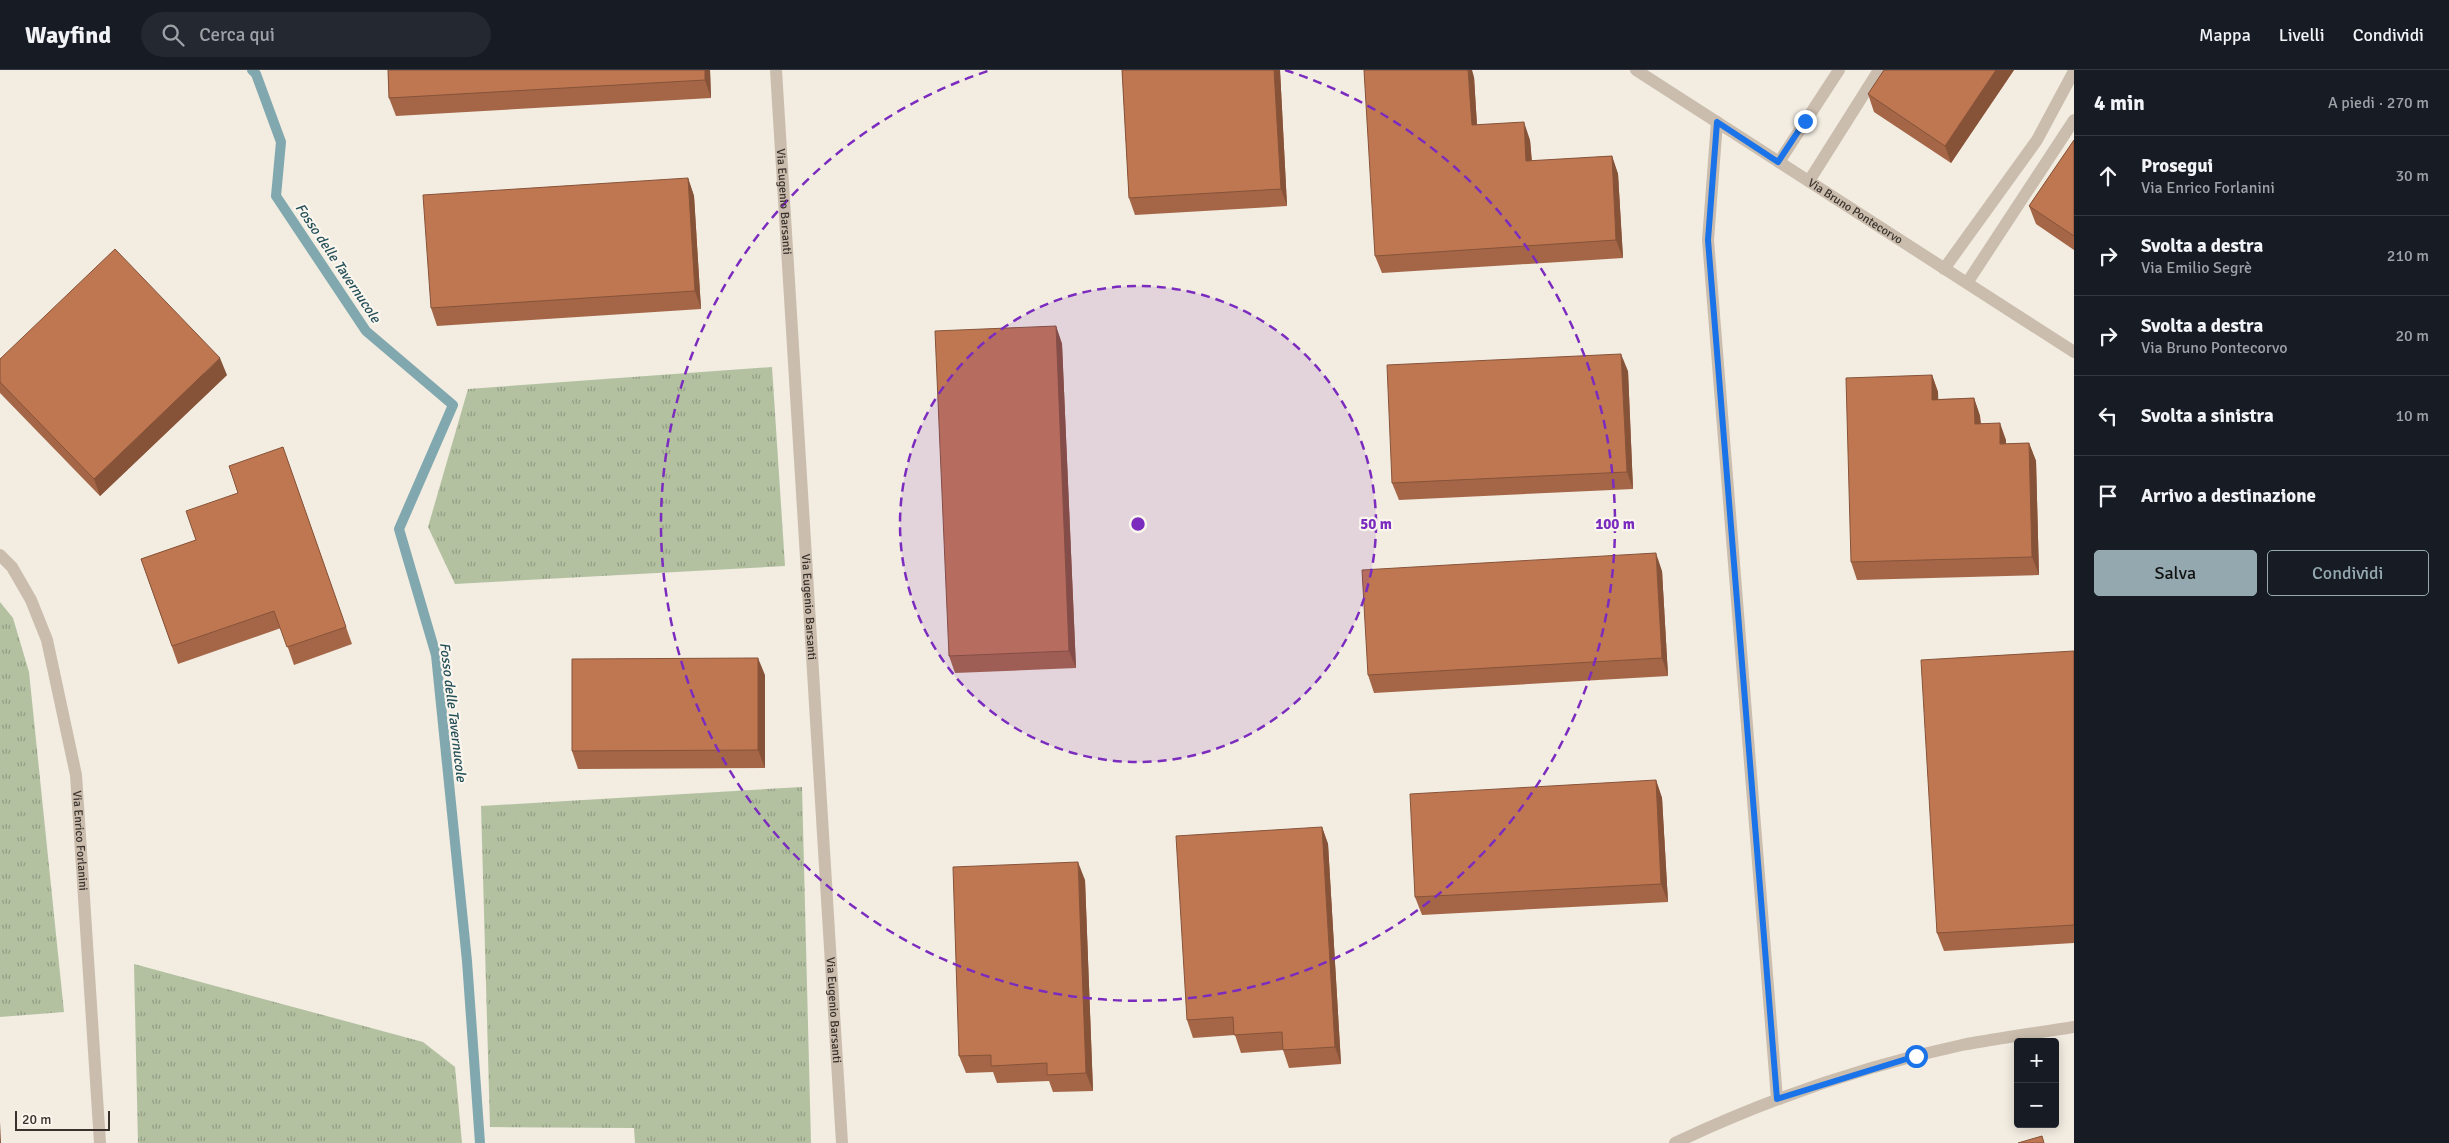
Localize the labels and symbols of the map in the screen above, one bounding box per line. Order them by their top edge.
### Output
route end [1794,110,1817,133]
street label: Via Eugenio Barsanti [773,148,795,255]
street label: Via Bruno Pontecorvo [1805,175,1906,247]
water label: Fosso delle Tavernucole [292,200,385,327]
centre of rings [1129,515,1147,533]
text: 50 m [1360,515,1392,533]
text: 100 m [1595,515,1635,533]
street label: Via Eugenio Barsanti [798,553,820,661]
water label: Fosso delle Tavernucole [436,641,470,784]
street label: Via Enrico Forlanini [70,790,91,891]
street label: Via Eugenio Barsanti [823,957,845,1064]
route start [1905,1045,1928,1068]
scale bar [15,1108,110,1131]

